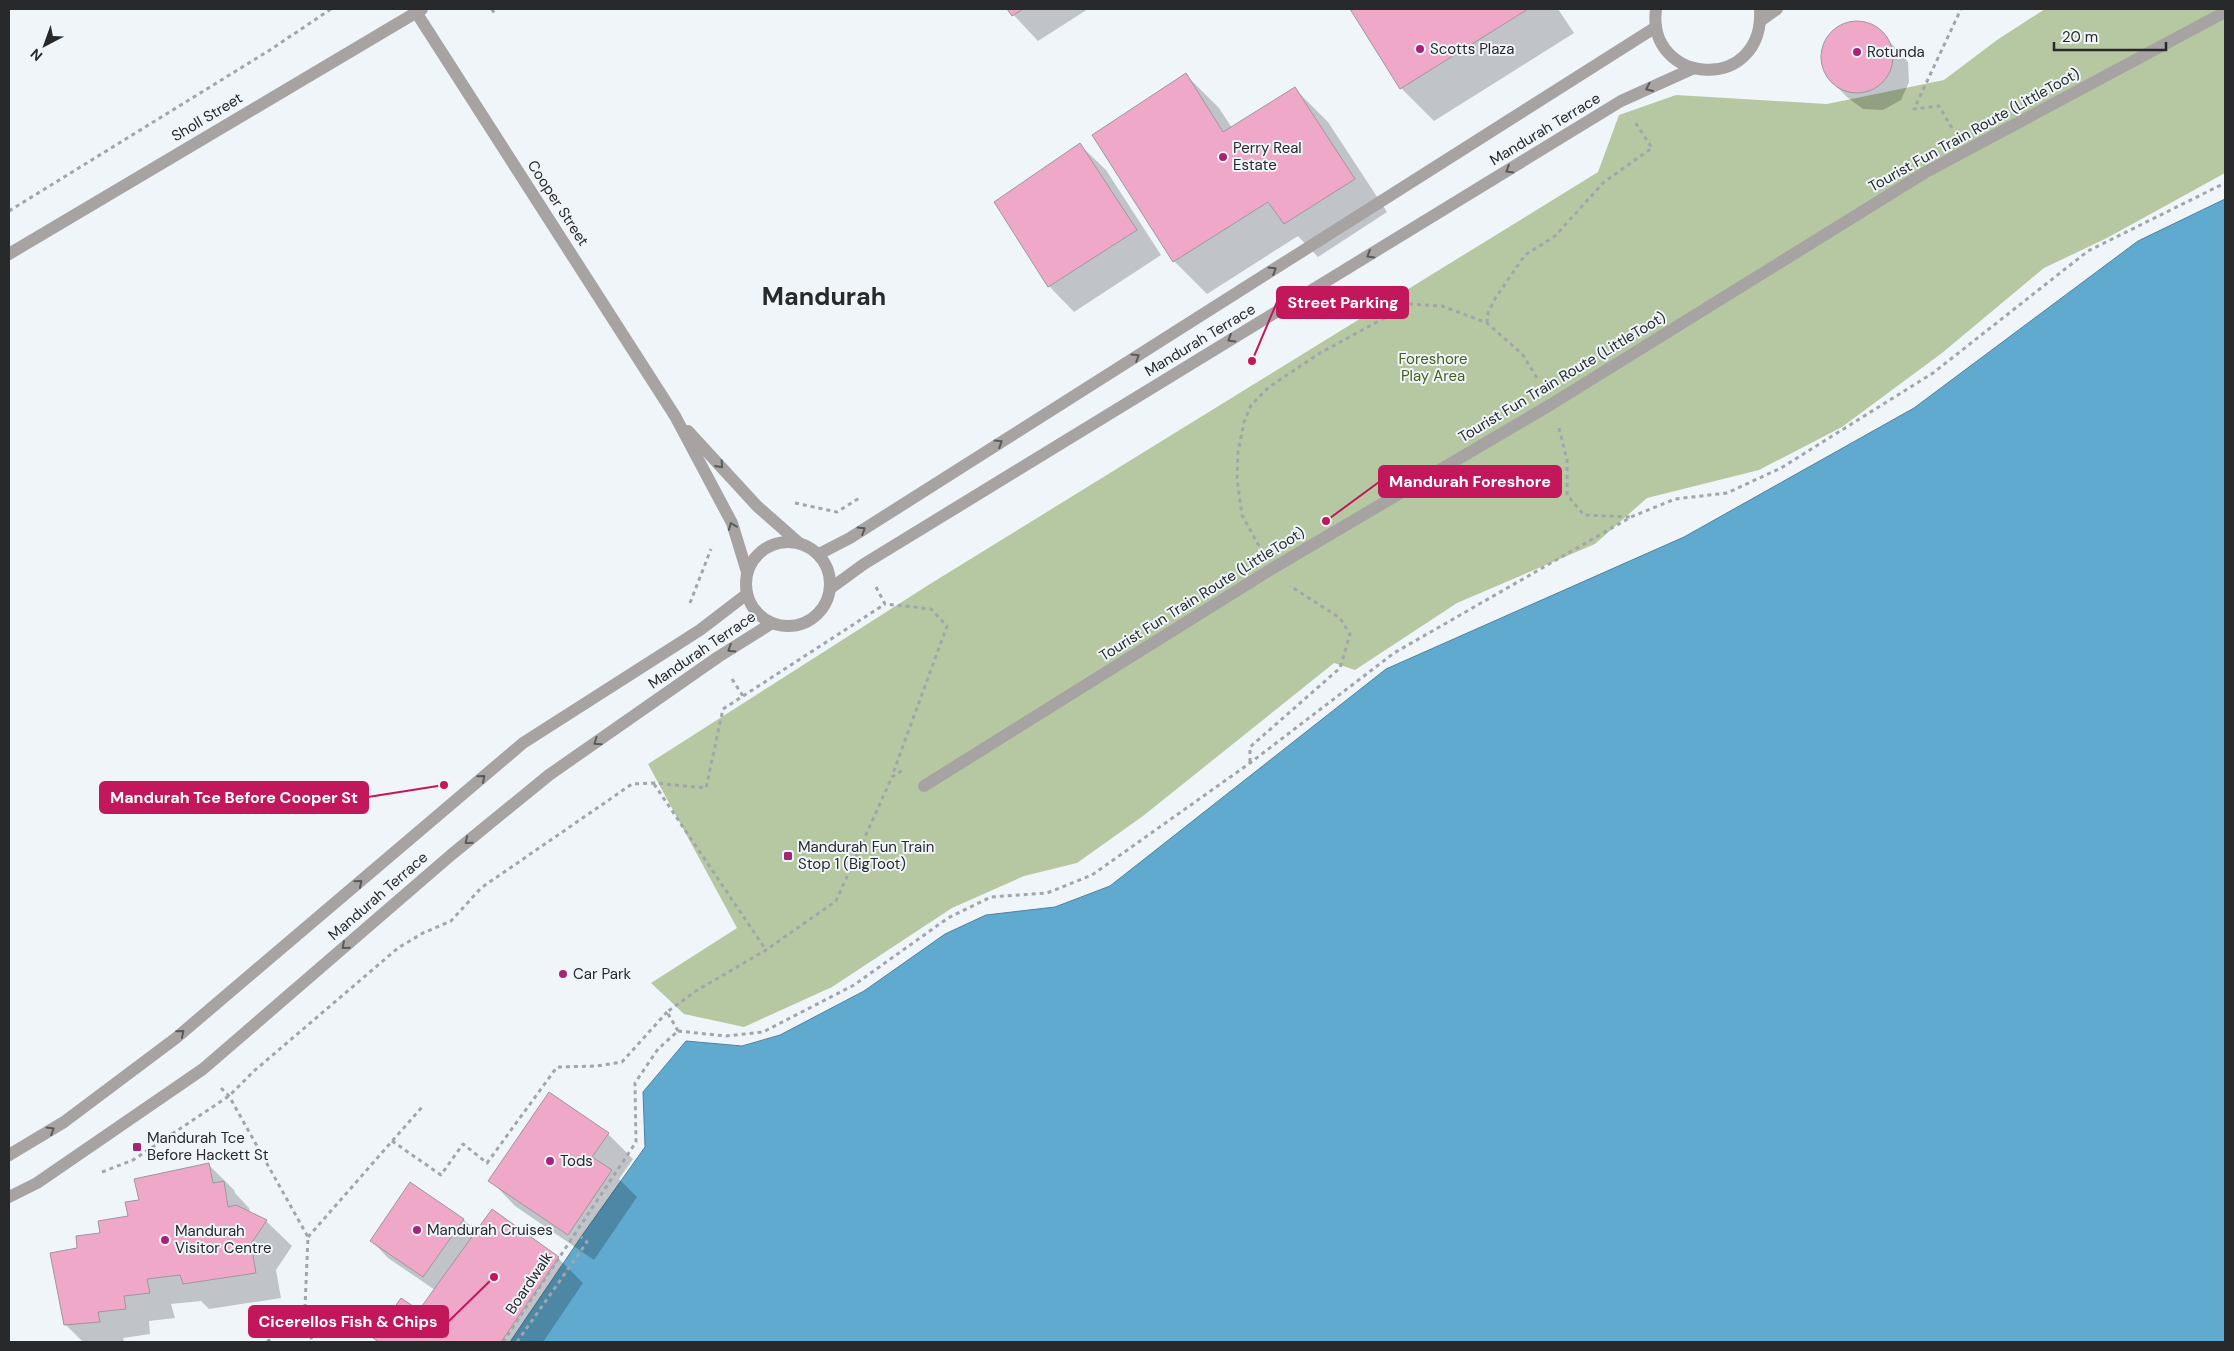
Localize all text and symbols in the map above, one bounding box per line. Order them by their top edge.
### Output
north arrow [20,20,70,70]
scale bar [2054,20,2166,52]
text: 20 m [2062,27,2098,47]
place label: Scotts Plaza [1430,39,1514,59]
place label: Rotunda [1867,42,1925,62]
marker: Scotts Plaza [1414,43,1426,55]
text: N [27,45,46,65]
marker: Rotunda [1851,46,1863,58]
street label: Tourist Fun Train Route (LittleToot) [1865,63,2083,197]
one-way arrow [1645,82,1654,93]
street label: Sholl Street [168,88,246,146]
street label: Mandurah Terrace [1486,88,1604,170]
place label: Perry Real Estate [1233,138,1302,175]
marker: Perry Real Estate [1217,151,1229,163]
street label: Cooper Street [523,156,593,250]
one-way arrow [1505,163,1514,173]
one-way arrow [1367,248,1376,258]
one-way arrow [1268,266,1277,276]
district label: Mandurah [762,280,886,313]
callout: Street Parking [1277,287,1408,318]
text: Street Parking [1287,292,1399,313]
street label: Mandurah Terrace [1141,299,1259,381]
street label: Tourist Fun Train Route (LittleToot) [1455,307,1669,447]
one-way arrow [1228,333,1237,343]
park label: Foreshore Play Area [1398,349,1468,386]
one-way arrow [1131,353,1140,363]
one-way arrow [993,440,1002,450]
one-way arrow [714,459,723,468]
callout: Mandurah Foreshore [1379,466,1561,497]
text: Mandurah Foreshore [1389,471,1551,492]
one-way arrow [728,522,738,531]
street label: Tourist Fun Train Route (LittleToot) [1096,522,1308,666]
one-way arrow [856,527,865,537]
street label: Mandurah Terrace [644,607,760,693]
one-way arrow [727,643,736,652]
one-way arrow [593,736,603,745]
one-way arrow [477,774,486,783]
callout: Mandurah Tce Before Cooper St [100,782,368,813]
text: Mandurah Tce Before Cooper St [110,787,358,808]
one-way arrow [465,835,474,844]
place label: Mandurah Fun Train Stop 1 (BigToot) [798,837,934,874]
street label: Mandurah Terrace [324,847,432,945]
marker: Mandurah Fun Train Stop 1 (BigToot) [782,850,794,862]
one-way arrow [353,881,362,889]
one-way arrow [341,940,350,949]
place label: Car Park [573,964,632,984]
marker: Car Park [557,968,569,980]
one-way arrow [175,1031,184,1039]
one-way arrow [45,1127,54,1137]
place label: Mandurah Tce Before Hackett St [147,1128,269,1165]
marker: Mandurah Tce Before Hackett St [131,1141,143,1153]
place label: Tods [560,1151,593,1171]
marker: Tods [544,1155,556,1167]
place label: Mandurah Cruises [427,1220,553,1240]
place label: Mandurah Visitor Centre [175,1221,271,1258]
marker: Mandurah Cruises [411,1224,423,1236]
marker: Mandurah Visitor Centre [159,1234,171,1246]
street label: Boardwalk [501,1248,557,1318]
callout: Cicerellos Fish & Chips [249,1306,448,1337]
text: Cicerellos Fish & Chips [259,1311,437,1332]

